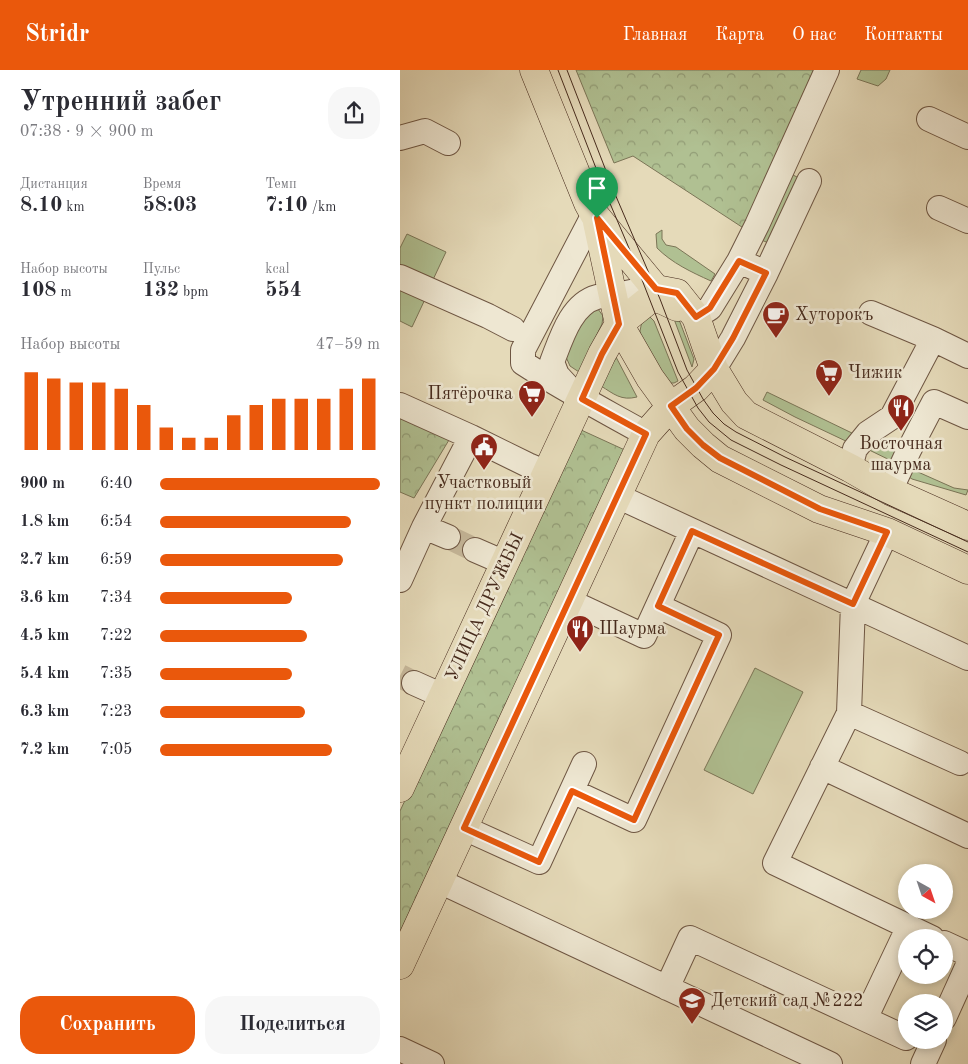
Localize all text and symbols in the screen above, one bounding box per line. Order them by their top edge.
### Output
text: Stridr [25,23,89,47]
text: Главная [623,26,687,44]
text: Карта [715,26,764,44]
text: О нас [792,26,836,44]
text: Контакты [864,26,943,44]
button: share [328,87,380,139]
text: Утренний забег [20,89,221,117]
text: 07:38 · 9 × 900 m [20,124,153,140]
pin [576,167,618,218]
icon: arrive [583,174,611,202]
text: Дистанция [20,177,88,191]
text: Время [143,177,181,191]
text: Темп [265,177,297,191]
text: 8.10 [20,195,62,216]
text: 58:03 [143,195,197,216]
text: 7:10 [265,195,308,216]
text: km [62,200,85,214]
text: /km [308,200,336,214]
text: Набор высоты [20,262,108,276]
text: Пульс [143,262,180,276]
text: kcal [265,262,289,276]
text: 108 [20,280,57,301]
text: 132 [143,280,179,301]
text: 554 [265,280,302,301]
text: m [57,285,72,299]
text: bpm [179,285,209,299]
cafe icon: Хуторокъ [761,300,791,339]
place label: Хуторокъ [795,306,873,324]
text: Набор высоты [20,337,120,353]
text: 47–59 m [316,337,380,353]
supermarket icon: Чижик [814,358,844,397]
place label: Чижик [848,364,903,382]
supermarket icon: Пятёрочка [517,379,547,418]
place label: Пятёрочка [428,385,513,403]
restaurant icon: Восточная шаурма [886,393,916,432]
public building icon: Участковый пункт полиции [469,432,499,471]
place label: Восточная шаурма [859,435,943,474]
place label: Участковый пункт полиции [425,474,543,513]
text: 900 m [20,476,65,492]
text: 6:40 [100,476,132,492]
text: 1.8 km [20,514,69,530]
text: 6:54 [100,514,132,530]
street label: УЛИЦА ДРУЖБЫ [443,530,527,684]
text: 2.7 km [20,552,69,568]
text: 6:59 [100,552,132,568]
text: 3.6 km [20,590,69,606]
text: 7:34 [100,590,132,606]
restaurant icon: Шаурма [565,614,595,653]
place label: Шаурма [599,620,666,638]
text: 4.5 km [20,628,69,644]
text: 7:22 [100,628,132,644]
text: 5.4 km [20,666,69,682]
text: 7:35 [100,666,132,682]
text: 6.3 km [20,704,69,720]
text: 7:23 [100,704,132,720]
text: 7.2 km [20,742,69,758]
text: 7:05 [100,742,132,758]
north arrow [898,864,952,919]
map controls [898,864,953,1049]
button: locate [898,929,953,984]
school or university icon: Детский сад №222 [677,986,707,1025]
place label: Детский сад №222 [711,992,864,1010]
button: layers [898,994,953,1049]
button: Сохранить [20,996,195,1054]
button: Поделиться [205,996,380,1054]

